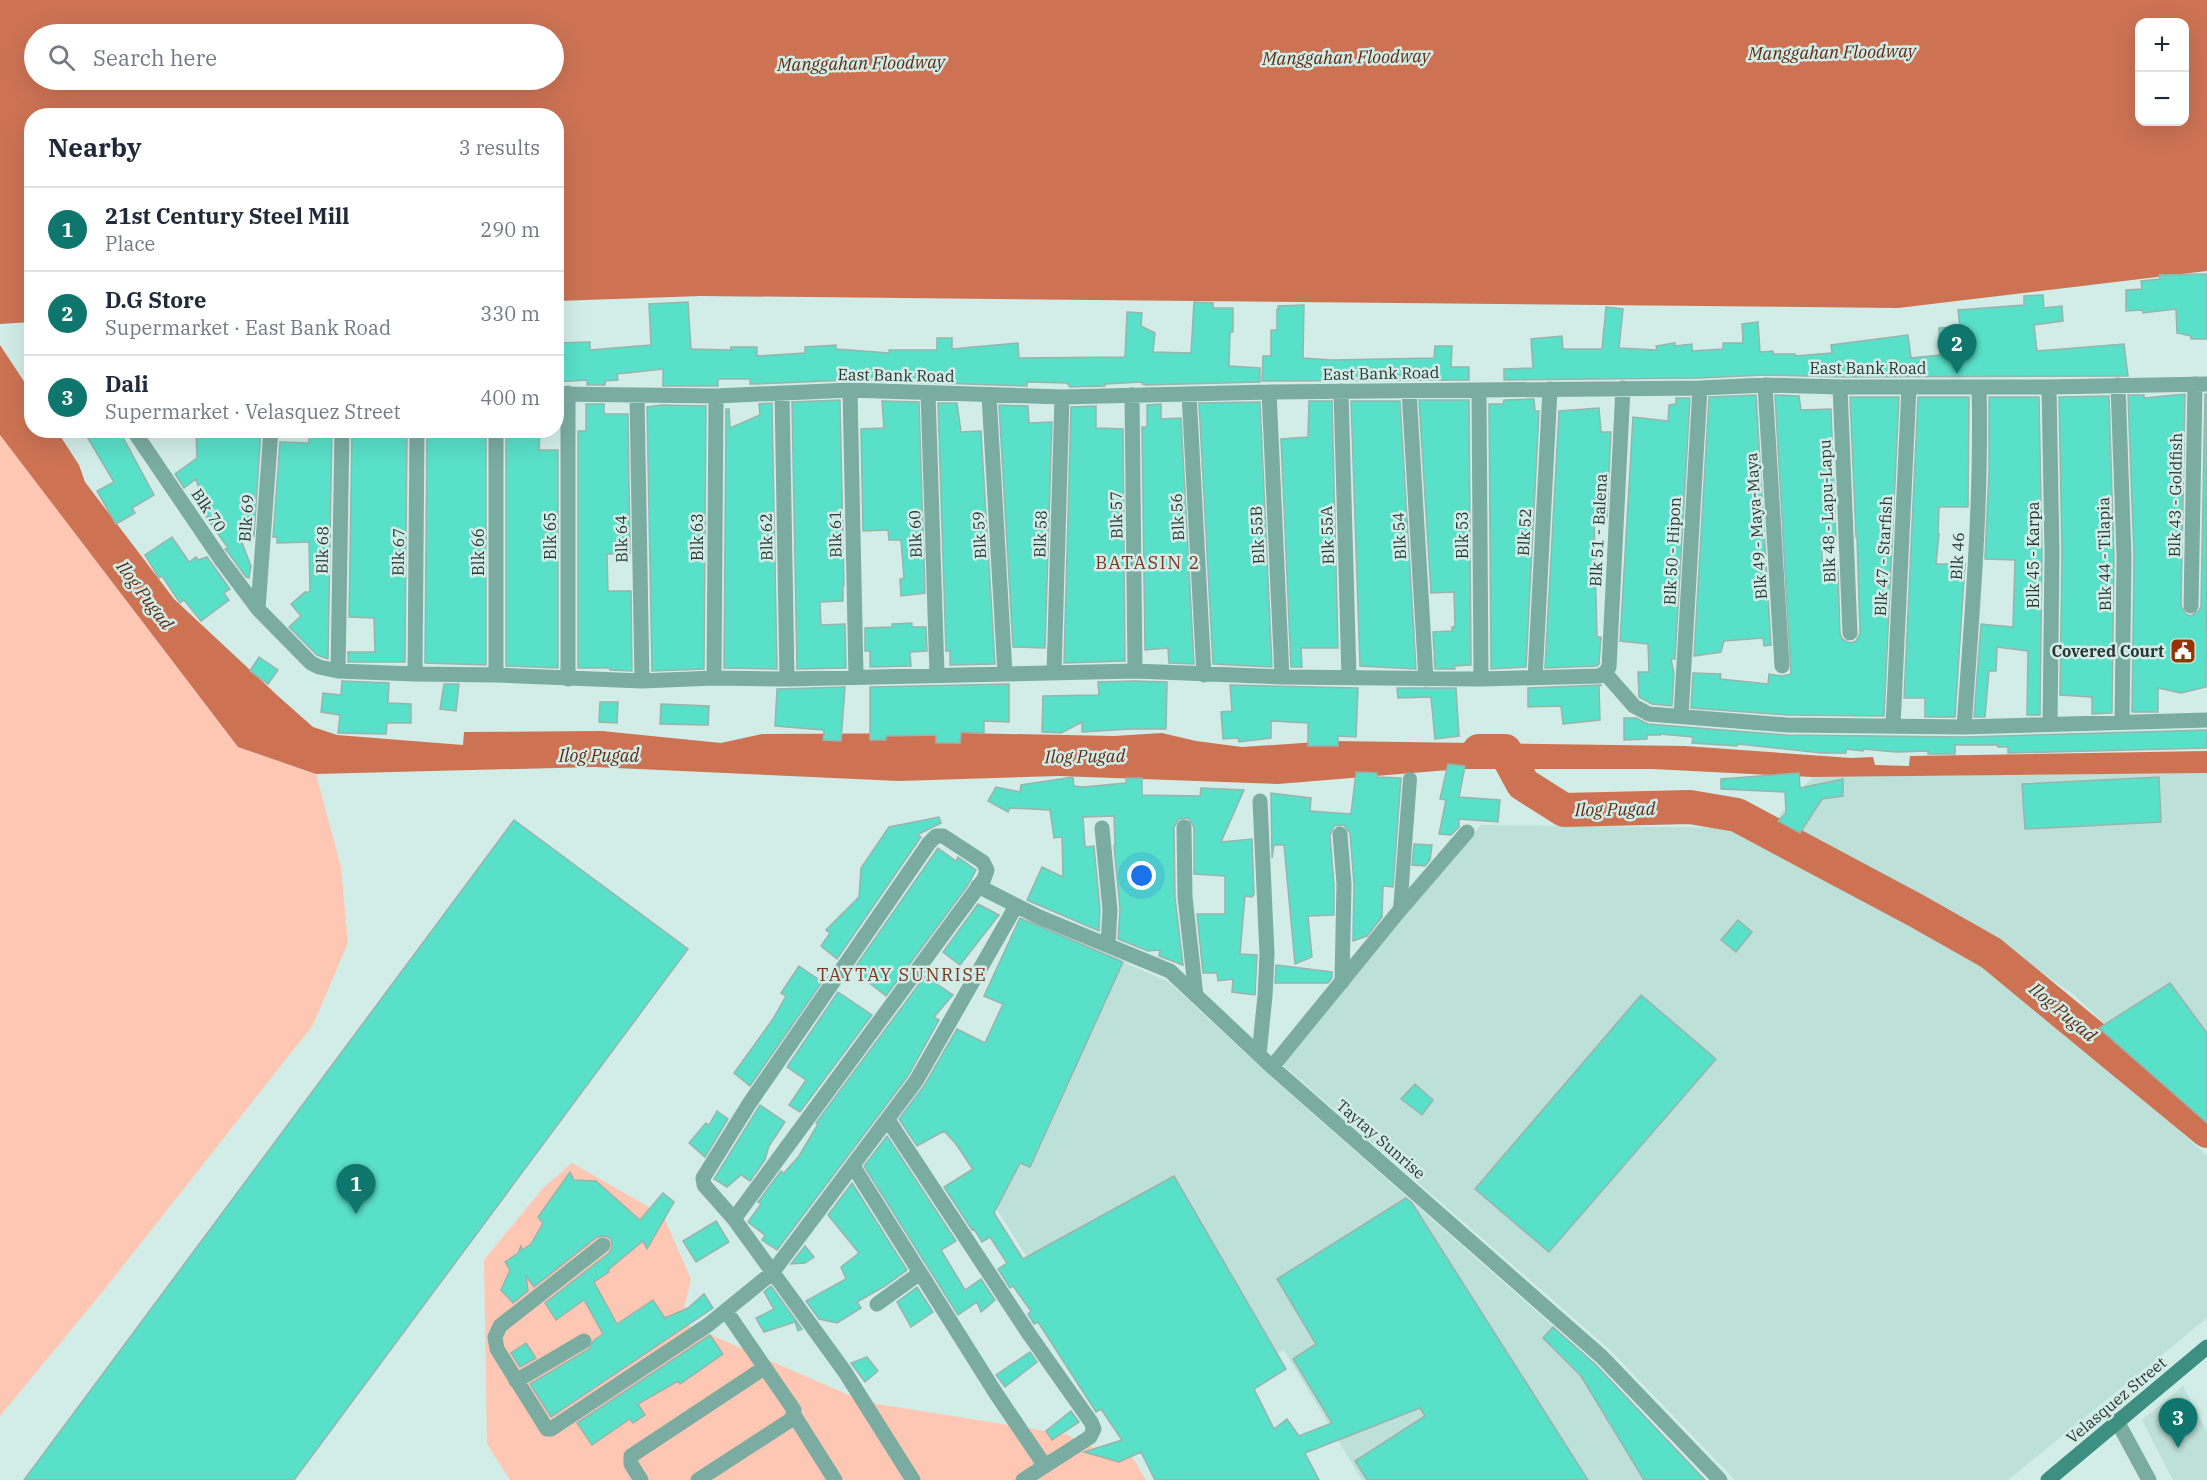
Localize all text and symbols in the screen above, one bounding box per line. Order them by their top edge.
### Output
map controls [2135,18,2189,126]
button: + [2135,18,2189,72]
search box [24,24,564,90]
water label: Manggahan Floodway [1747,39,1918,65]
icon: search [45,41,78,74]
text: Search here [93,43,217,72]
water label: Manggahan Floodway [1261,44,1432,70]
water label: Manggahan Floodway [776,50,947,76]
button: − [2135,72,2189,126]
text: Nearby [48,130,142,164]
text: 3 results [459,134,540,161]
text: 21st Century Steel Mill [105,201,349,230]
text: 1 [62,216,74,243]
text: 290 m [480,216,540,243]
text: Place [105,230,155,257]
text: D.G Store [105,285,206,314]
text: 2 [62,300,74,327]
text: 330 m [480,300,540,327]
text: Supermarket · East Bank Road [105,314,391,341]
pin: 2 [1938,324,1976,374]
street label: East Bank Road [1810,358,1927,378]
street label: East Bank Road [1322,362,1440,384]
street label: East Bank Road [837,364,955,386]
text: Dali [105,369,149,398]
text: 3 [62,384,74,411]
text: 400 m [480,384,540,411]
text: Supermarket · Velasquez Street [105,398,400,425]
street label: Blk 43 - Goldfish [2164,433,2186,557]
street label: Blk 48 - Lapu-Lapu [1814,439,1840,583]
street label: Blk 49 - Maya-Maya [1741,452,1771,600]
street label: Blk 51 - Balena [1585,473,1611,587]
street label: Blk 70 [187,485,231,535]
street label: Blk 57 [1106,491,1126,539]
street label: Blk 69 [234,493,258,543]
street label: Blk 56 [1166,493,1188,541]
street label: Blk 47 - Starfish [1870,495,1896,617]
street label: Blk 50 - Hipon [1659,496,1685,606]
street label: Blk 44 - Tilapia [2093,497,2115,611]
street label: Blk 45 - Karpa [2023,501,2043,609]
street label: Blk 55B [1245,505,1269,565]
street label: Blk 55A [1316,505,1338,565]
street label: Blk 52 [1513,508,1535,556]
street label: Blk 61 [825,510,845,558]
street label: Blk 60 [904,510,926,558]
street label: Blk 58 [1029,510,1051,558]
street label: Blk 59 [968,511,990,559]
street label: Blk 53 [1452,511,1472,559]
street label: Blk 65 [540,512,560,560]
street label: Blk 54 [1388,512,1410,560]
street label: Blk 63 [687,513,707,561]
street label: Blk 62 [756,513,776,561]
street label: Blk 64 [611,515,631,563]
street label: Blk 68 [312,526,332,574]
street label: Blk 67 [388,528,408,576]
street label: Blk 66 [468,528,488,576]
street label: Blk 46 [1946,532,1968,580]
district label: BATASIN 2 [1095,551,1201,574]
water label: Ilog Pugad [111,555,179,634]
public building icon: Covered Court [2168,636,2198,666]
place label: Covered Court [2052,641,2164,661]
water label: Ilog Pugad [558,744,640,767]
water label: Ilog Pugad [1043,744,1126,768]
water label: Ilog Pugad [1573,797,1656,821]
your location [1127,861,1156,890]
district label: TAYTAY SUNRISE [817,963,987,986]
water label: Ilog Pugad [2024,977,2101,1047]
street label: Taytay Sunrise [1332,1095,1430,1183]
pin: 1 [336,1164,376,1214]
street label: Velasquez Street [2062,1352,2170,1448]
pin: 3 [2158,1398,2198,1448]

